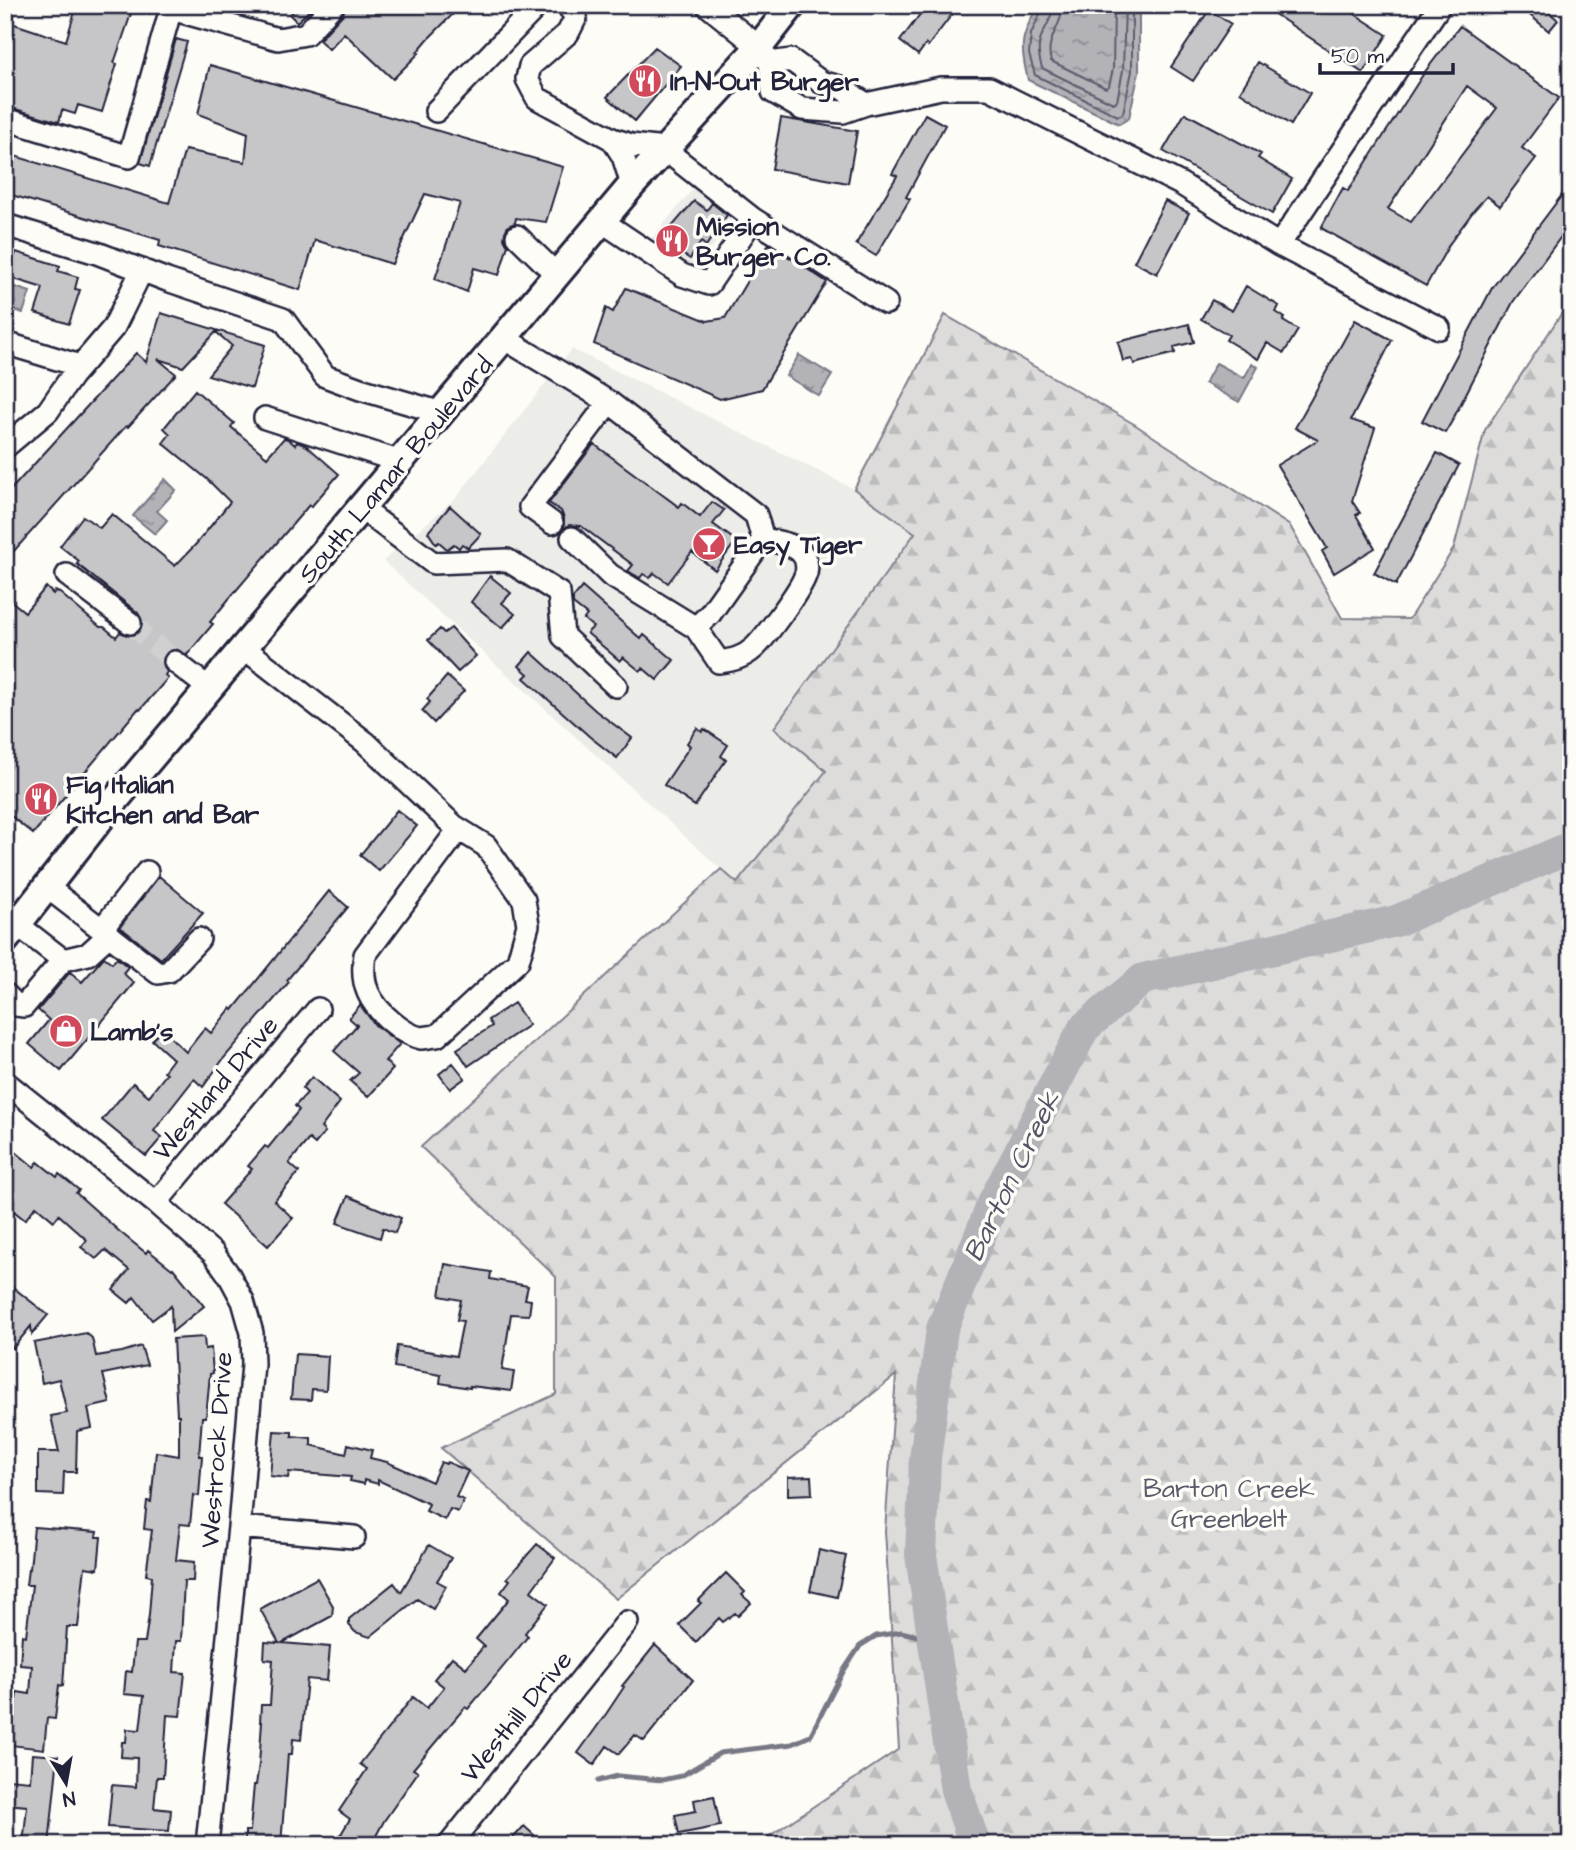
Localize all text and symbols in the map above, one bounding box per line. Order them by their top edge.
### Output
scale bar [1320,32,1454,76]
text: 50 m [1331,42,1385,71]
restaurant icon: In-N-Out Burger [626,62,664,100]
place label: In-N-Out Burger [670,64,859,103]
place label: Mission Burger Co. [696,209,831,278]
restaurant icon: Mission Burger Co. [653,222,691,260]
street label: South Lamar Boulevard [290,348,502,591]
bar icon: Easy Tiger [690,525,728,563]
place label: Easy Tiger [734,527,863,566]
place label: Fig Italian Kitchen and Bar [66,767,260,833]
restaurant icon: Fig Italian Kitchen and Bar [22,780,60,818]
street label: Westland Drive [145,1009,287,1169]
shop icon: Lamb's [47,1012,85,1050]
place label: Lamb's [90,1014,173,1050]
water label: Barton Creek [954,1084,1071,1268]
street label: Westrock Drive [192,1351,242,1549]
park label: Barton Creek Greenbelt [1143,1471,1315,1537]
street label: Westhill Drive [452,1643,581,1790]
north arrow [32,1748,102,1818]
text: N [60,1784,77,1813]

